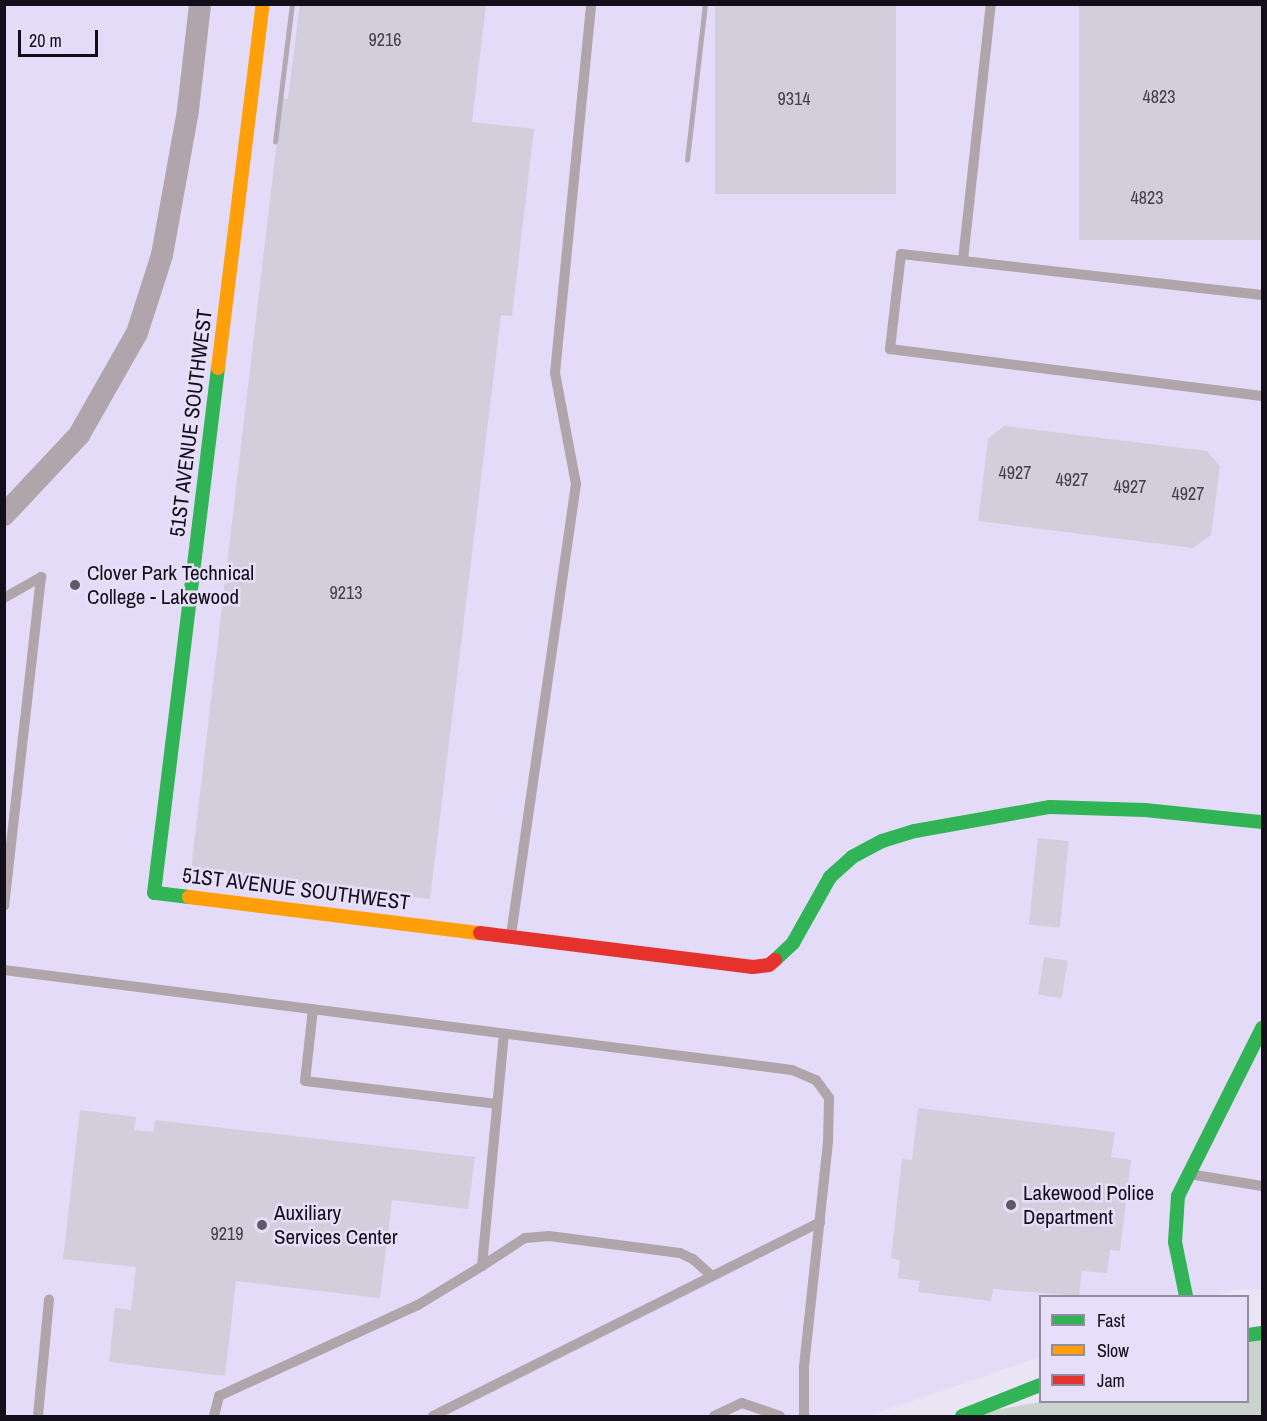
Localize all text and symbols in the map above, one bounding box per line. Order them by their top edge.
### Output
scale bar [21,18,100,56]
text: 20 m [29,28,62,53]
house number: 9216 [369,29,401,51]
house number: 4823 [1143,86,1175,108]
house number: 9314 [778,88,810,110]
house number: 4823 [1131,187,1163,209]
street label: 51ST AVENUE SOUTHWEST [164,307,218,539]
house number: 4927 [999,462,1031,484]
house number: 4927 [1056,469,1088,491]
house number: 4927 [1114,476,1146,498]
house number: 4927 [1172,483,1204,505]
place label: Clover Park Technical College - Lakewood [87,560,254,610]
marker: Clover Park Technical College - Lakewood [68,578,82,592]
house number: 9213 [330,582,362,604]
street label: 51ST AVENUE SOUTHWEST [180,862,412,916]
place label: Lakewood Police Department [1023,1180,1154,1230]
marker: Lakewood Police Department [1004,1198,1018,1212]
place label: Auxiliary Services Center [274,1200,397,1250]
marker: Auxiliary Services Center [255,1218,269,1232]
house number: 9219 [211,1223,243,1245]
legend [1039,1295,1249,1403]
text: Fast [1097,1308,1125,1333]
text: Slow [1097,1338,1129,1363]
text: Jam [1097,1368,1125,1393]

